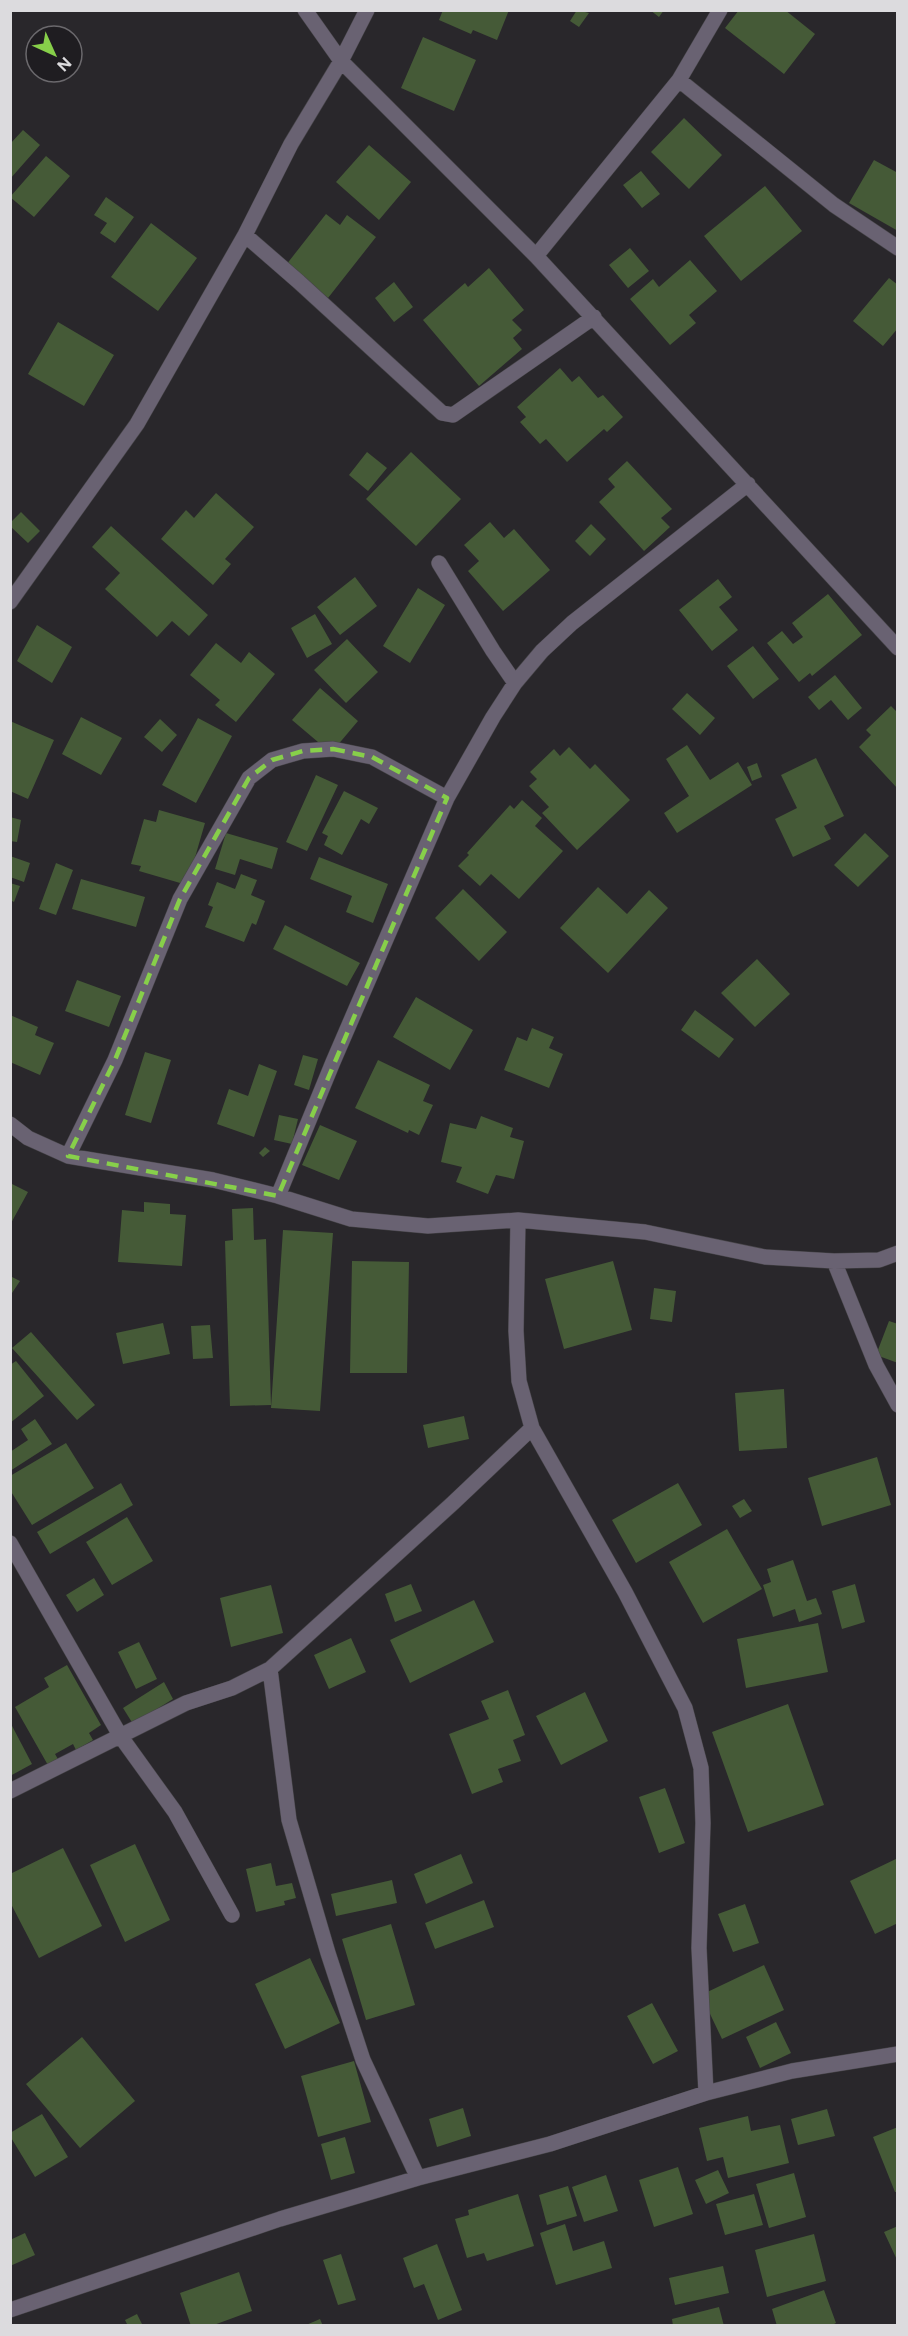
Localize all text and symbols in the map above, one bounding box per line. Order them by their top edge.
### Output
north arrow [24,24,84,84]
text: N [53,53,75,75]

